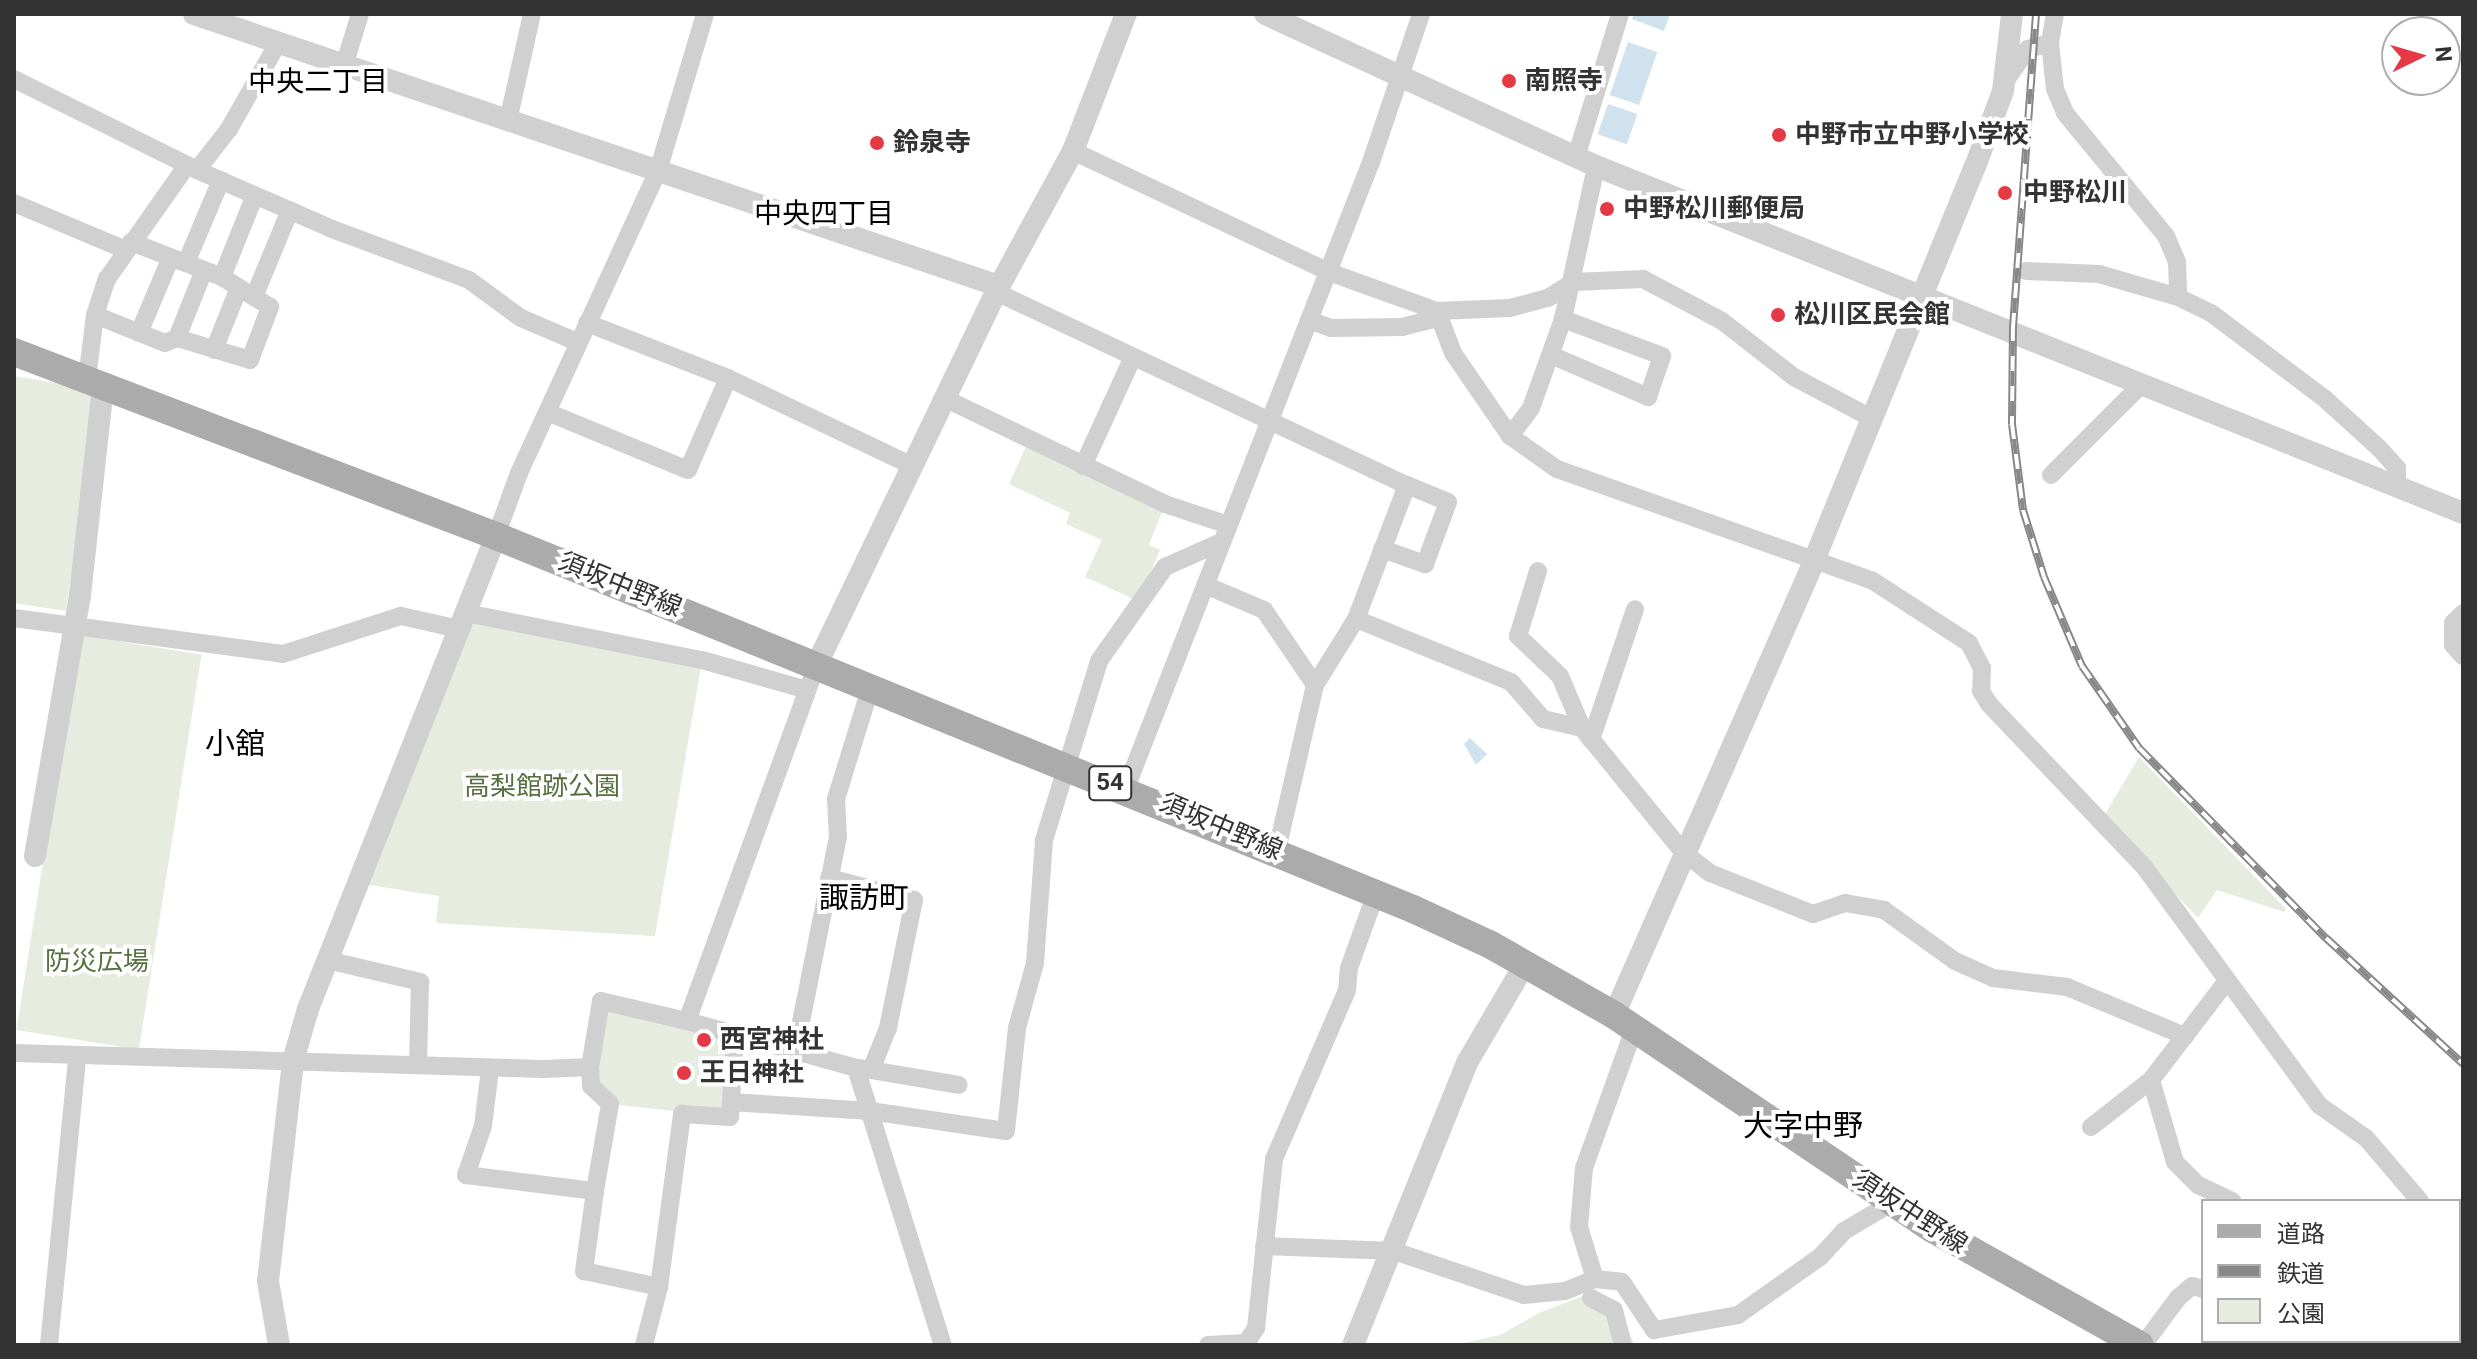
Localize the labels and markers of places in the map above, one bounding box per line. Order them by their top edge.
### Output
place label: 南照寺 [1525,65,1603,97]
marker: 南照寺 [1500,72,1518,90]
place label: 中野市立中野小学校 [1795,119,2029,151]
marker: 中野市立中野小学校 [1770,126,1788,144]
place label: 鈴泉寺 [893,127,971,159]
marker: 鈴泉寺 [868,134,886,152]
place label: 中野松川 [2023,177,2127,209]
marker: 中野松川 [1994,182,2016,204]
place label: 中野松川郵便局 [1623,193,1805,225]
marker: 中野松川郵便局 [1598,200,1616,218]
place label: 松川区民会館 [1794,299,1950,331]
marker: 松川区民会館 [1769,306,1787,324]
place label: 西宮神社 [720,1024,824,1056]
marker: 西宮神社 [695,1031,713,1049]
place label: 王日神社 [700,1057,804,1089]
marker: 王日神社 [675,1064,693,1082]

